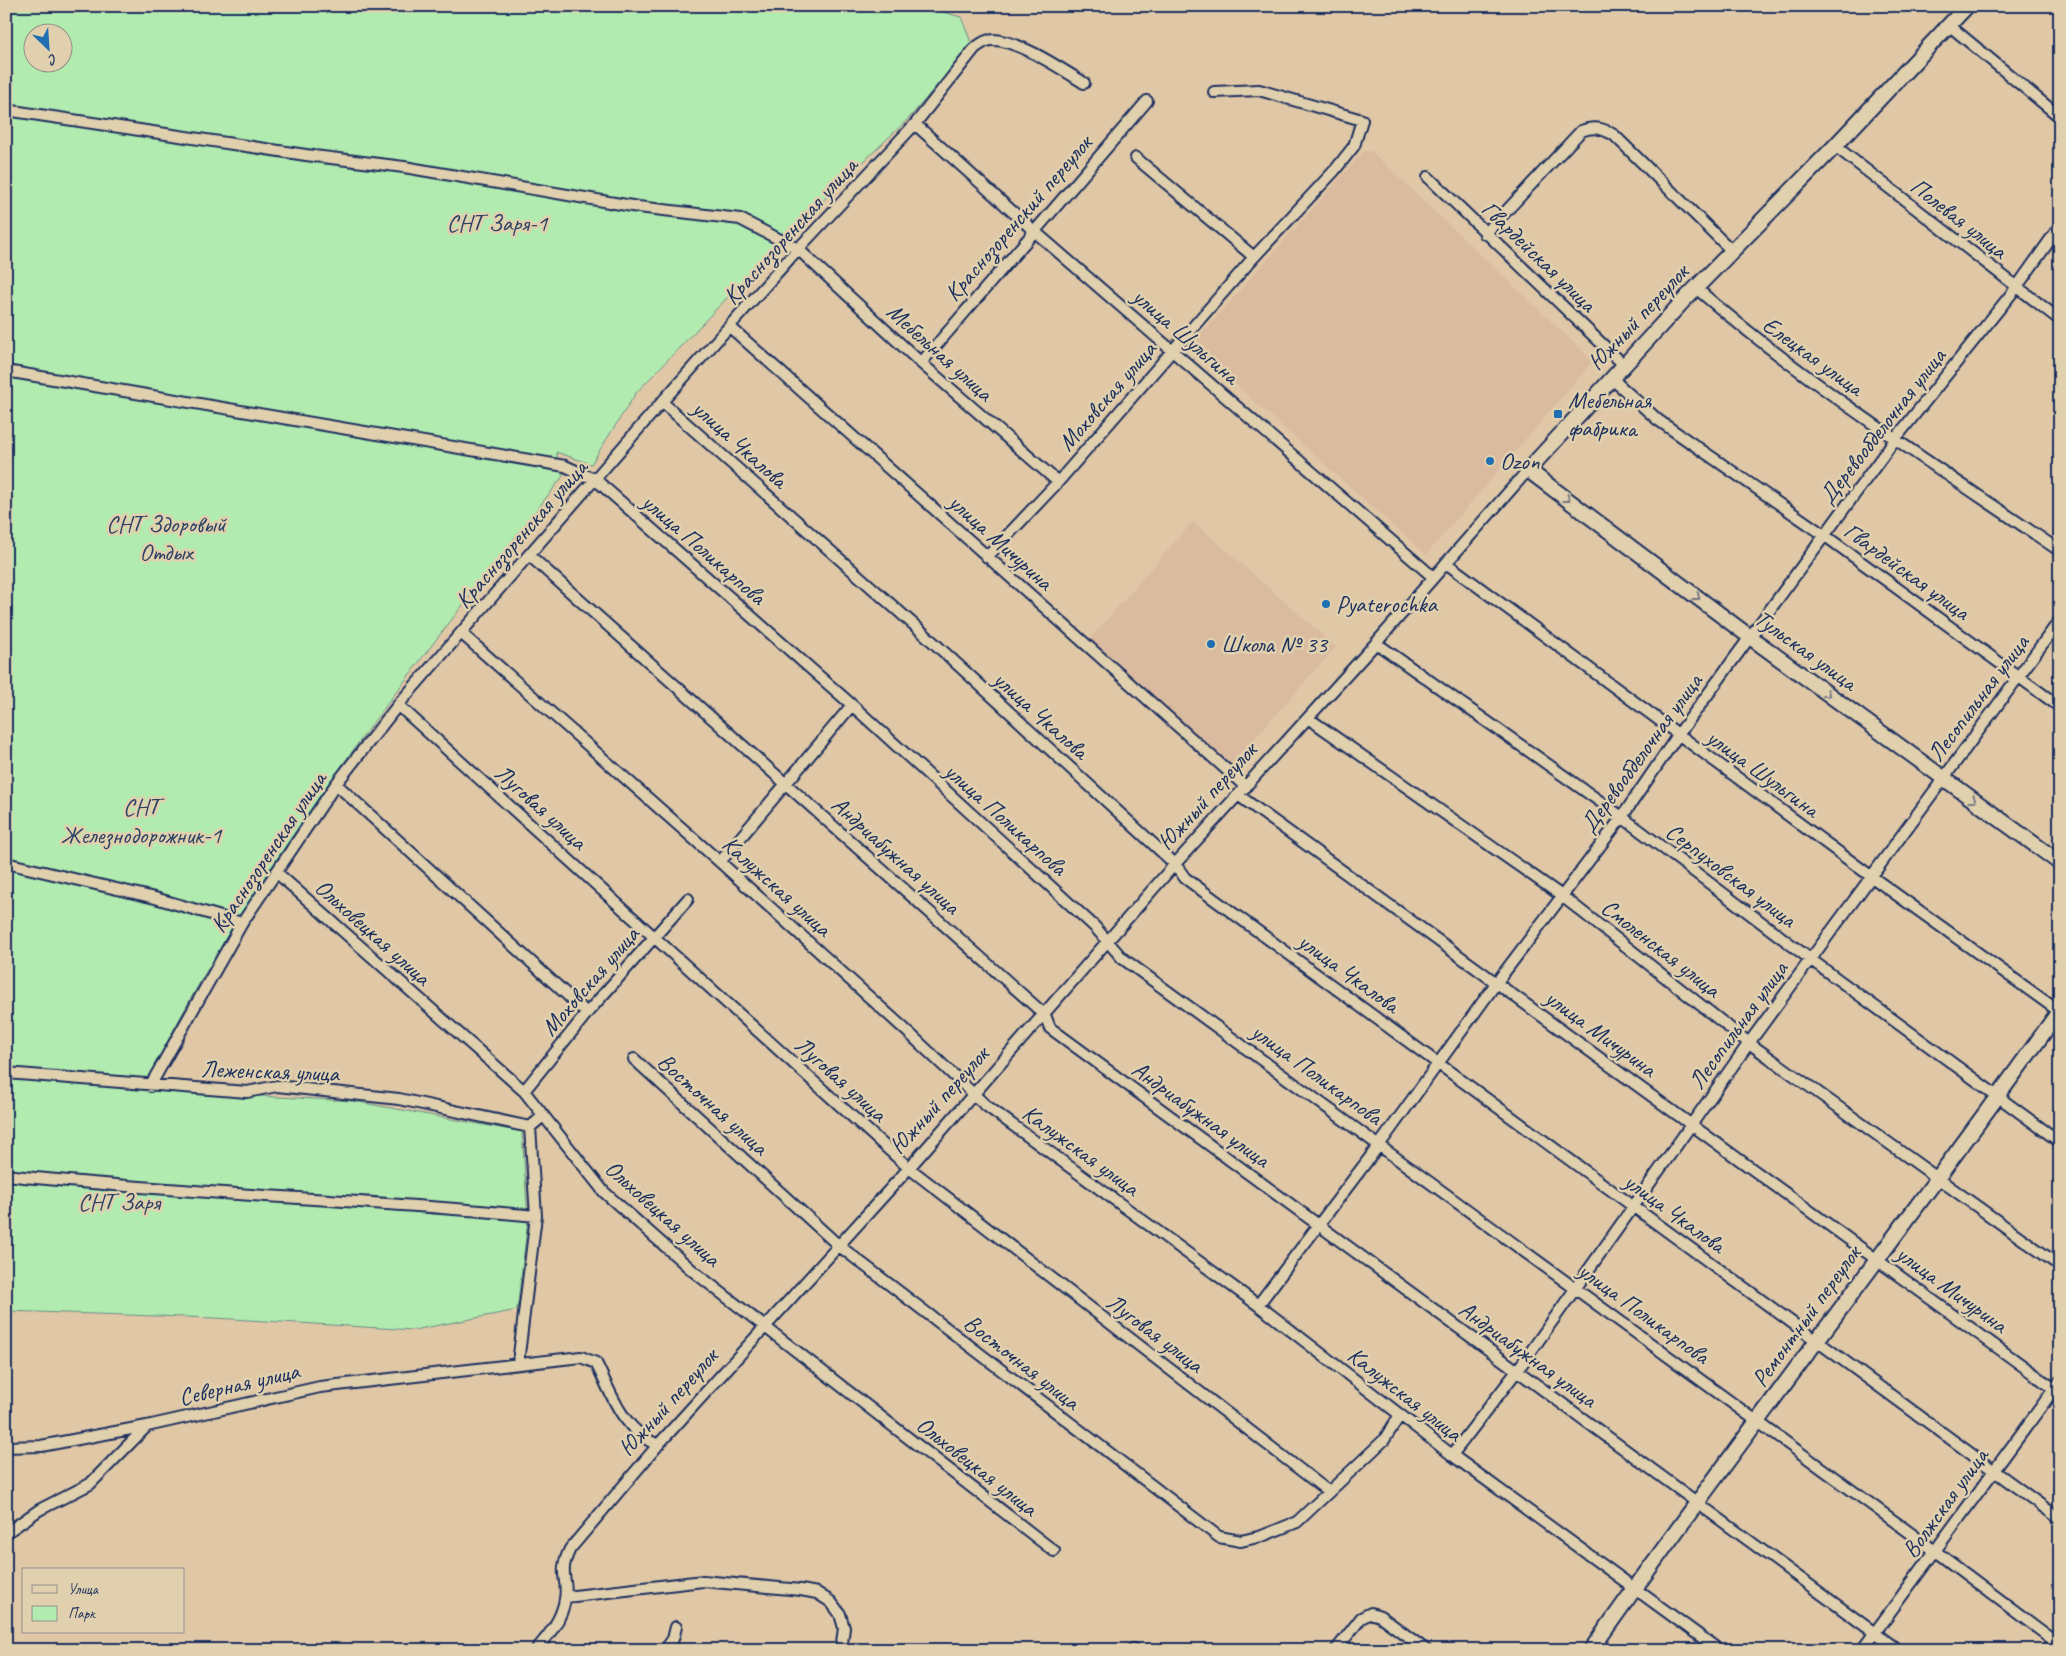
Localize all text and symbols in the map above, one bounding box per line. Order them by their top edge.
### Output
north arrow [22,22,72,72]
text: С [45,50,60,69]
street label: Краснозоренский переулок [938,127,1101,308]
street label: Краснозоренская улица [716,150,866,311]
street label: Полевая улица [1904,171,2015,266]
street label: Гвардейская улица [1475,194,1604,319]
park label: СНТ Заря-1 [447,208,549,238]
street label: Южный переулок [1581,256,1696,377]
street label: улица Шульгина [1125,280,1247,392]
street label: Мебельная улица [881,296,1001,409]
street label: Елецкая улица [1757,309,1871,404]
street label: Моховская улица [1051,334,1164,457]
street label: Деревообделочная улица [1812,341,1953,510]
place label: Мебельная фабрика [1568,385,1653,443]
street label: улица Чкалова [685,392,795,496]
marker: Мебельная фабрика [1552,408,1564,420]
place label: Ozon [1500,446,1540,476]
street label: Краснозоренская улица [448,452,596,615]
marker: Ozon [1484,455,1496,467]
street label: улица Поликарпова [634,486,773,612]
street label: улица Мичурина [941,486,1061,598]
one-way arrow [1561,493,1571,502]
park label: СНТ Здоровый Отдых [106,509,228,567]
street label: Гвардейская улица [1838,515,1977,627]
place label: Pyaterochka [1336,589,1439,619]
one-way arrow [1691,591,1701,600]
marker: Pyaterochka [1320,598,1332,610]
street label: Тульская улица [1749,603,1865,698]
street label: Лесопильная улица [1921,628,2036,767]
place label: Школа № 33 [1221,629,1329,659]
marker: Школа № 33 [1205,638,1217,650]
street label: улица Чкалова [986,663,1096,767]
street label: Деревообделочная улица [1573,666,1710,838]
one-way arrow [1821,688,1830,696]
street label: улица Шульгина [1699,721,1827,825]
street label: Южный переулок [1151,734,1265,856]
street label: улица Поликарпова [937,755,1075,883]
street label: Луговая улица [489,758,595,857]
street label: Краснозоренская улица [203,764,335,939]
street label: Андриабужная улица [825,789,968,922]
park label: СНТ Железнодорожник-1 [61,792,223,850]
one-way arrow [1967,794,1977,803]
street label: Серпуховская улица [1660,816,1803,935]
street label: Калужская улица [716,829,839,944]
street label: Ольховецкая улица [309,872,438,993]
street label: Смоленская улица [1595,892,1728,1005]
street label: Моховская улица [534,919,647,1042]
street label: улица Чкалова [1291,925,1407,1021]
street label: Лесопильная улица [1682,954,1795,1095]
street label: улица Мичурина [1538,981,1664,1084]
street label: улица Поликарпова [1244,1015,1390,1132]
street label: Луговая улица [789,1030,895,1129]
street label: Южный переулок [883,1038,997,1160]
street label: Восточная улица [651,1046,776,1163]
street label: Леженская улица [200,1054,341,1088]
street label: Андриабужная улица [1126,1054,1277,1175]
street label: Калужская улица [1017,1098,1147,1203]
street label: Ольховецкая улица [599,1153,728,1274]
street label: улица Чкалова [1617,1165,1733,1261]
park label: СНТ Заря [78,1187,162,1217]
street label: улица Мичурина [1889,1237,2015,1340]
street label: Ремонтный переулок [1745,1238,1869,1393]
street label: улица Поликарпова [1571,1254,1717,1371]
street label: Луговая улица [1100,1287,1211,1380]
street label: Андриабужная улица [1453,1294,1604,1415]
street label: Восточная улица [958,1307,1087,1417]
street label: Южный переулок [612,1340,726,1462]
street label: Калужская улица [1342,1340,1470,1449]
street label: Северная улица [176,1355,304,1412]
street label: Ольховецкая улица [910,1409,1045,1524]
street label: Волжская улица [1895,1441,1996,1564]
legend [22,1568,185,1634]
text: Улица [68,1580,99,1599]
text: Парк [68,1604,96,1623]

